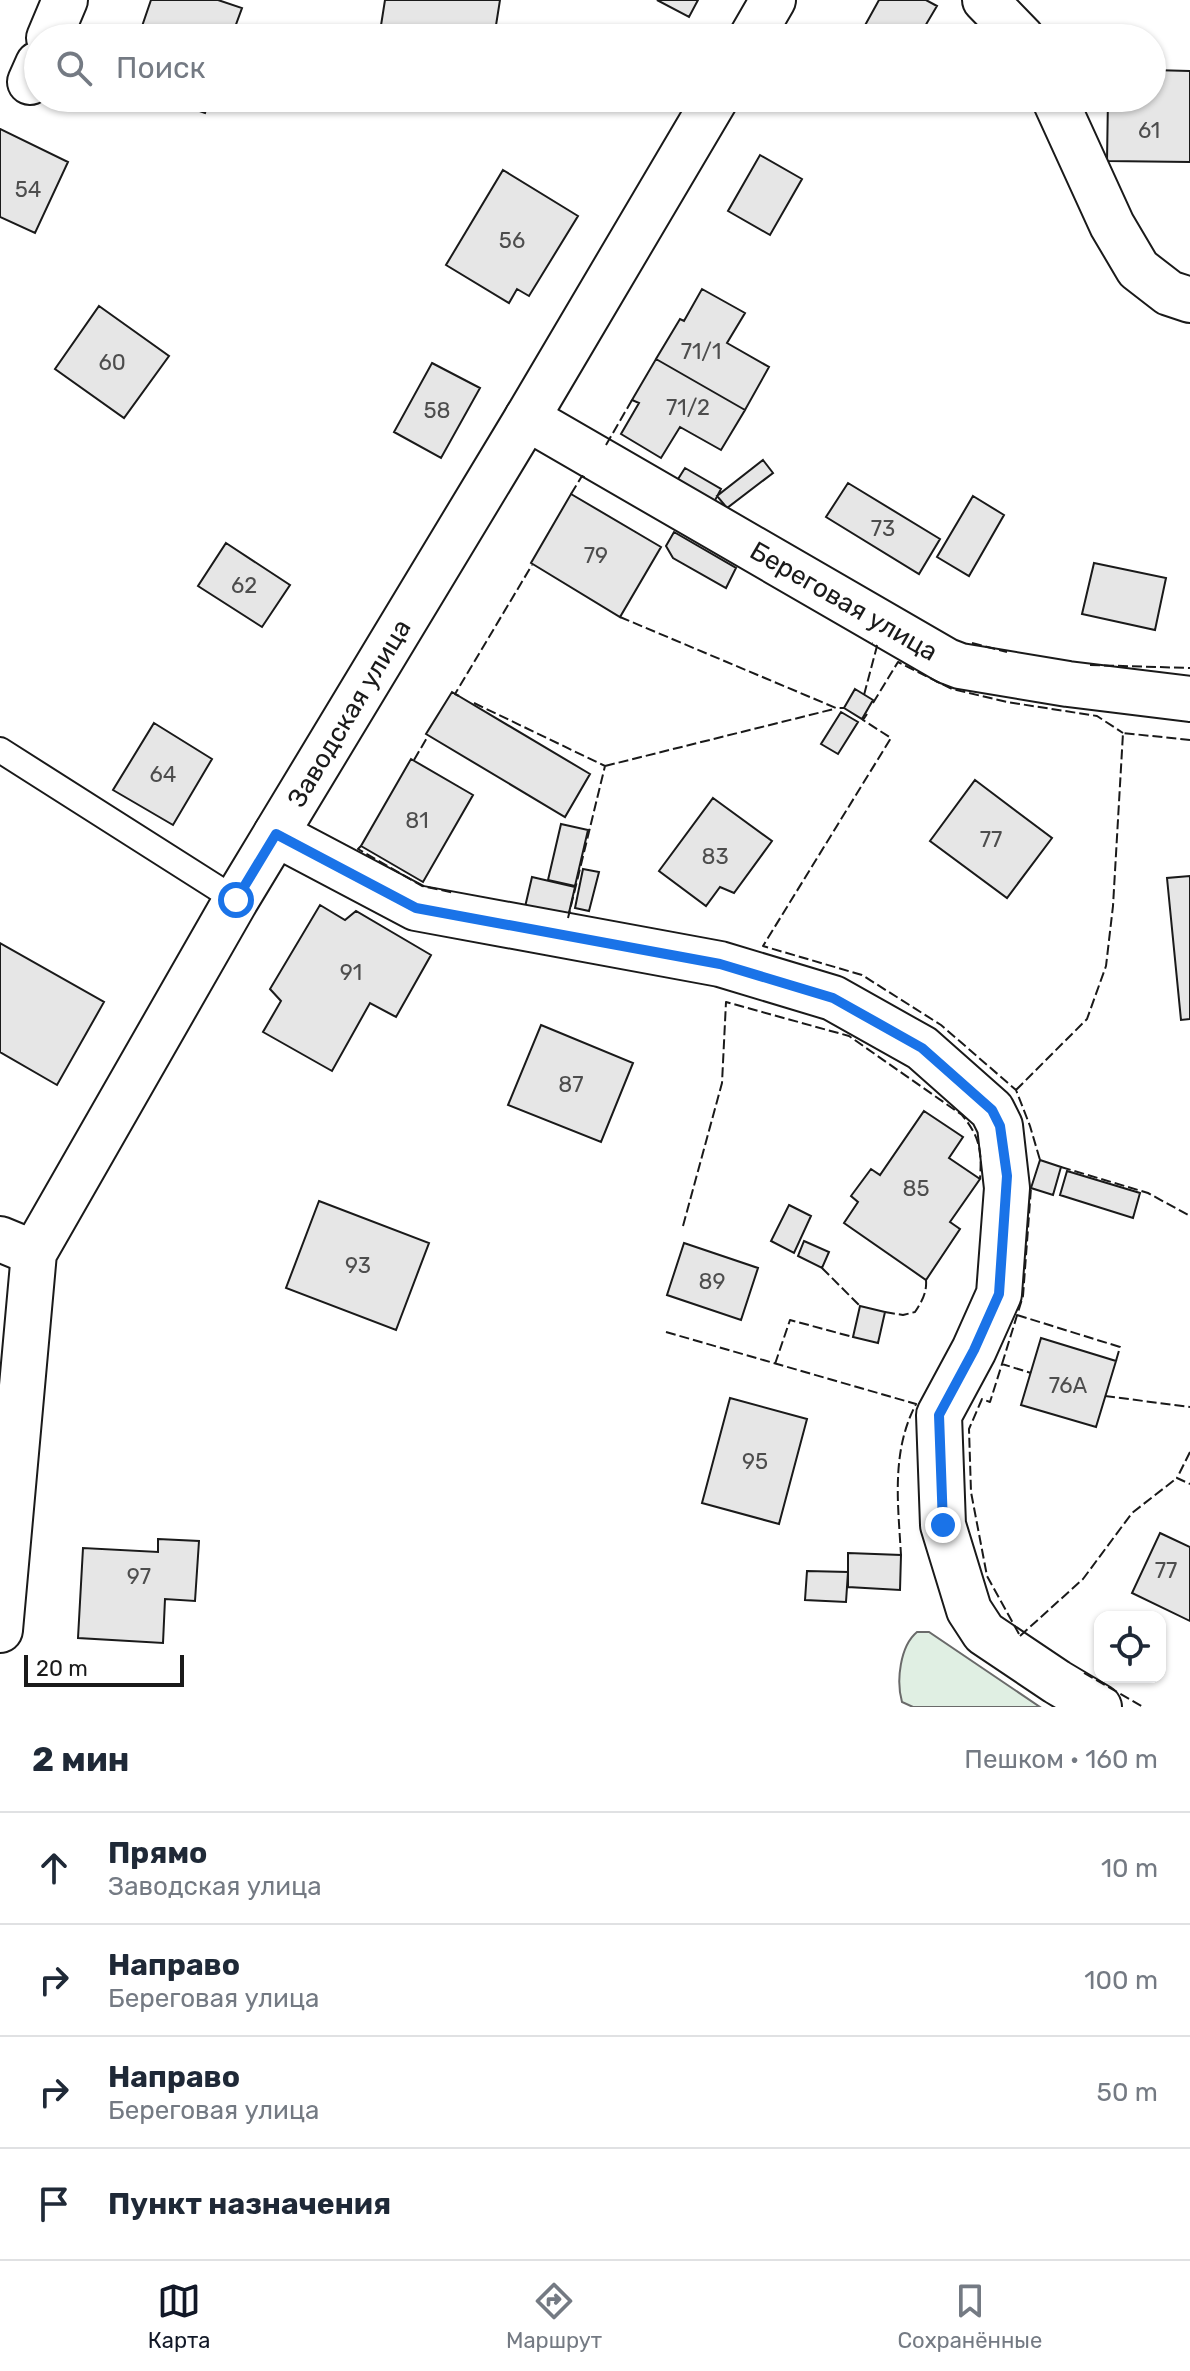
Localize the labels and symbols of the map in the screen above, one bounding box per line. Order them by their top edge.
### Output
house number: 61 [1138,117,1160,144]
house number: 54 [15,176,41,203]
house number: 56 [499,227,525,254]
house number: 71/1 [681,338,721,365]
house number: 60 [98,349,126,376]
house number: 71/2 [666,394,710,421]
house number: 58 [423,397,451,424]
house number: 73 [871,515,895,542]
street label: Береговая улица [744,535,943,668]
house number: 79 [584,542,608,569]
house number: 62 [231,572,257,599]
street label: Заводская улица [281,614,418,813]
house number: 64 [150,761,176,788]
house number: 81 [405,807,429,834]
house number: 77 [980,826,1002,853]
house number: 83 [701,843,729,870]
route start [218,882,254,918]
house number: 91 [340,959,362,986]
house number: 87 [558,1071,584,1098]
house number: 85 [902,1175,930,1202]
house number: 93 [345,1252,371,1279]
house number: 89 [698,1268,726,1295]
house number: 76А [1049,1372,1088,1399]
house number: 95 [742,1448,768,1475]
route end [925,1507,961,1543]
house number: 77 [1155,1557,1177,1584]
house number: 97 [127,1563,151,1590]
scale bar [24,1651,184,1687]

